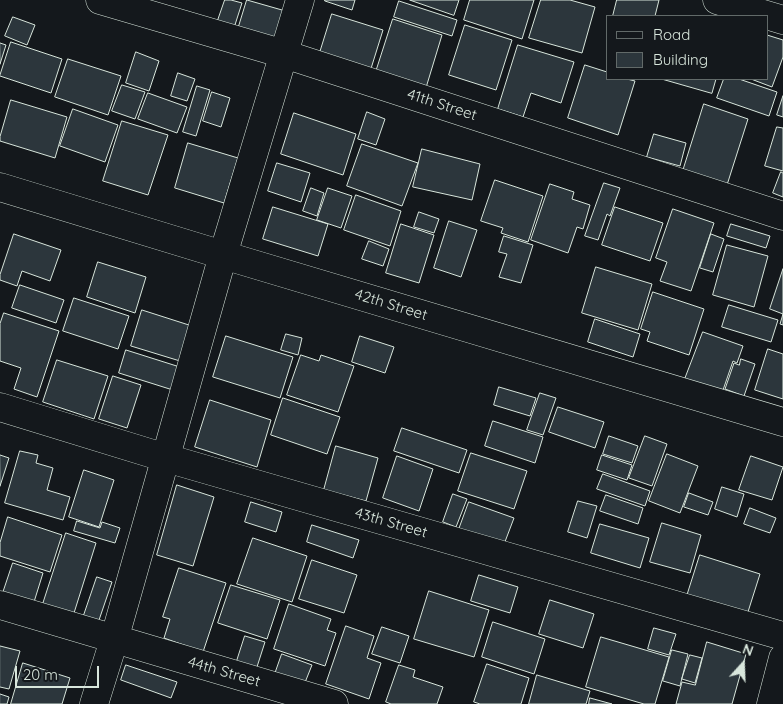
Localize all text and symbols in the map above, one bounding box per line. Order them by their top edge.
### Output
legend [606,15,768,80]
text: Road [653,25,690,44]
text: Building [653,50,708,69]
street label: 41th Street [405,85,479,125]
street label: 42th Street [353,285,429,325]
street label: 43th Street [353,504,429,542]
north arrow [718,639,768,689]
text: N [740,640,756,660]
street label: 44th Street [186,653,262,691]
scale bar [18,656,101,688]
text: 20 m [23,665,58,684]

